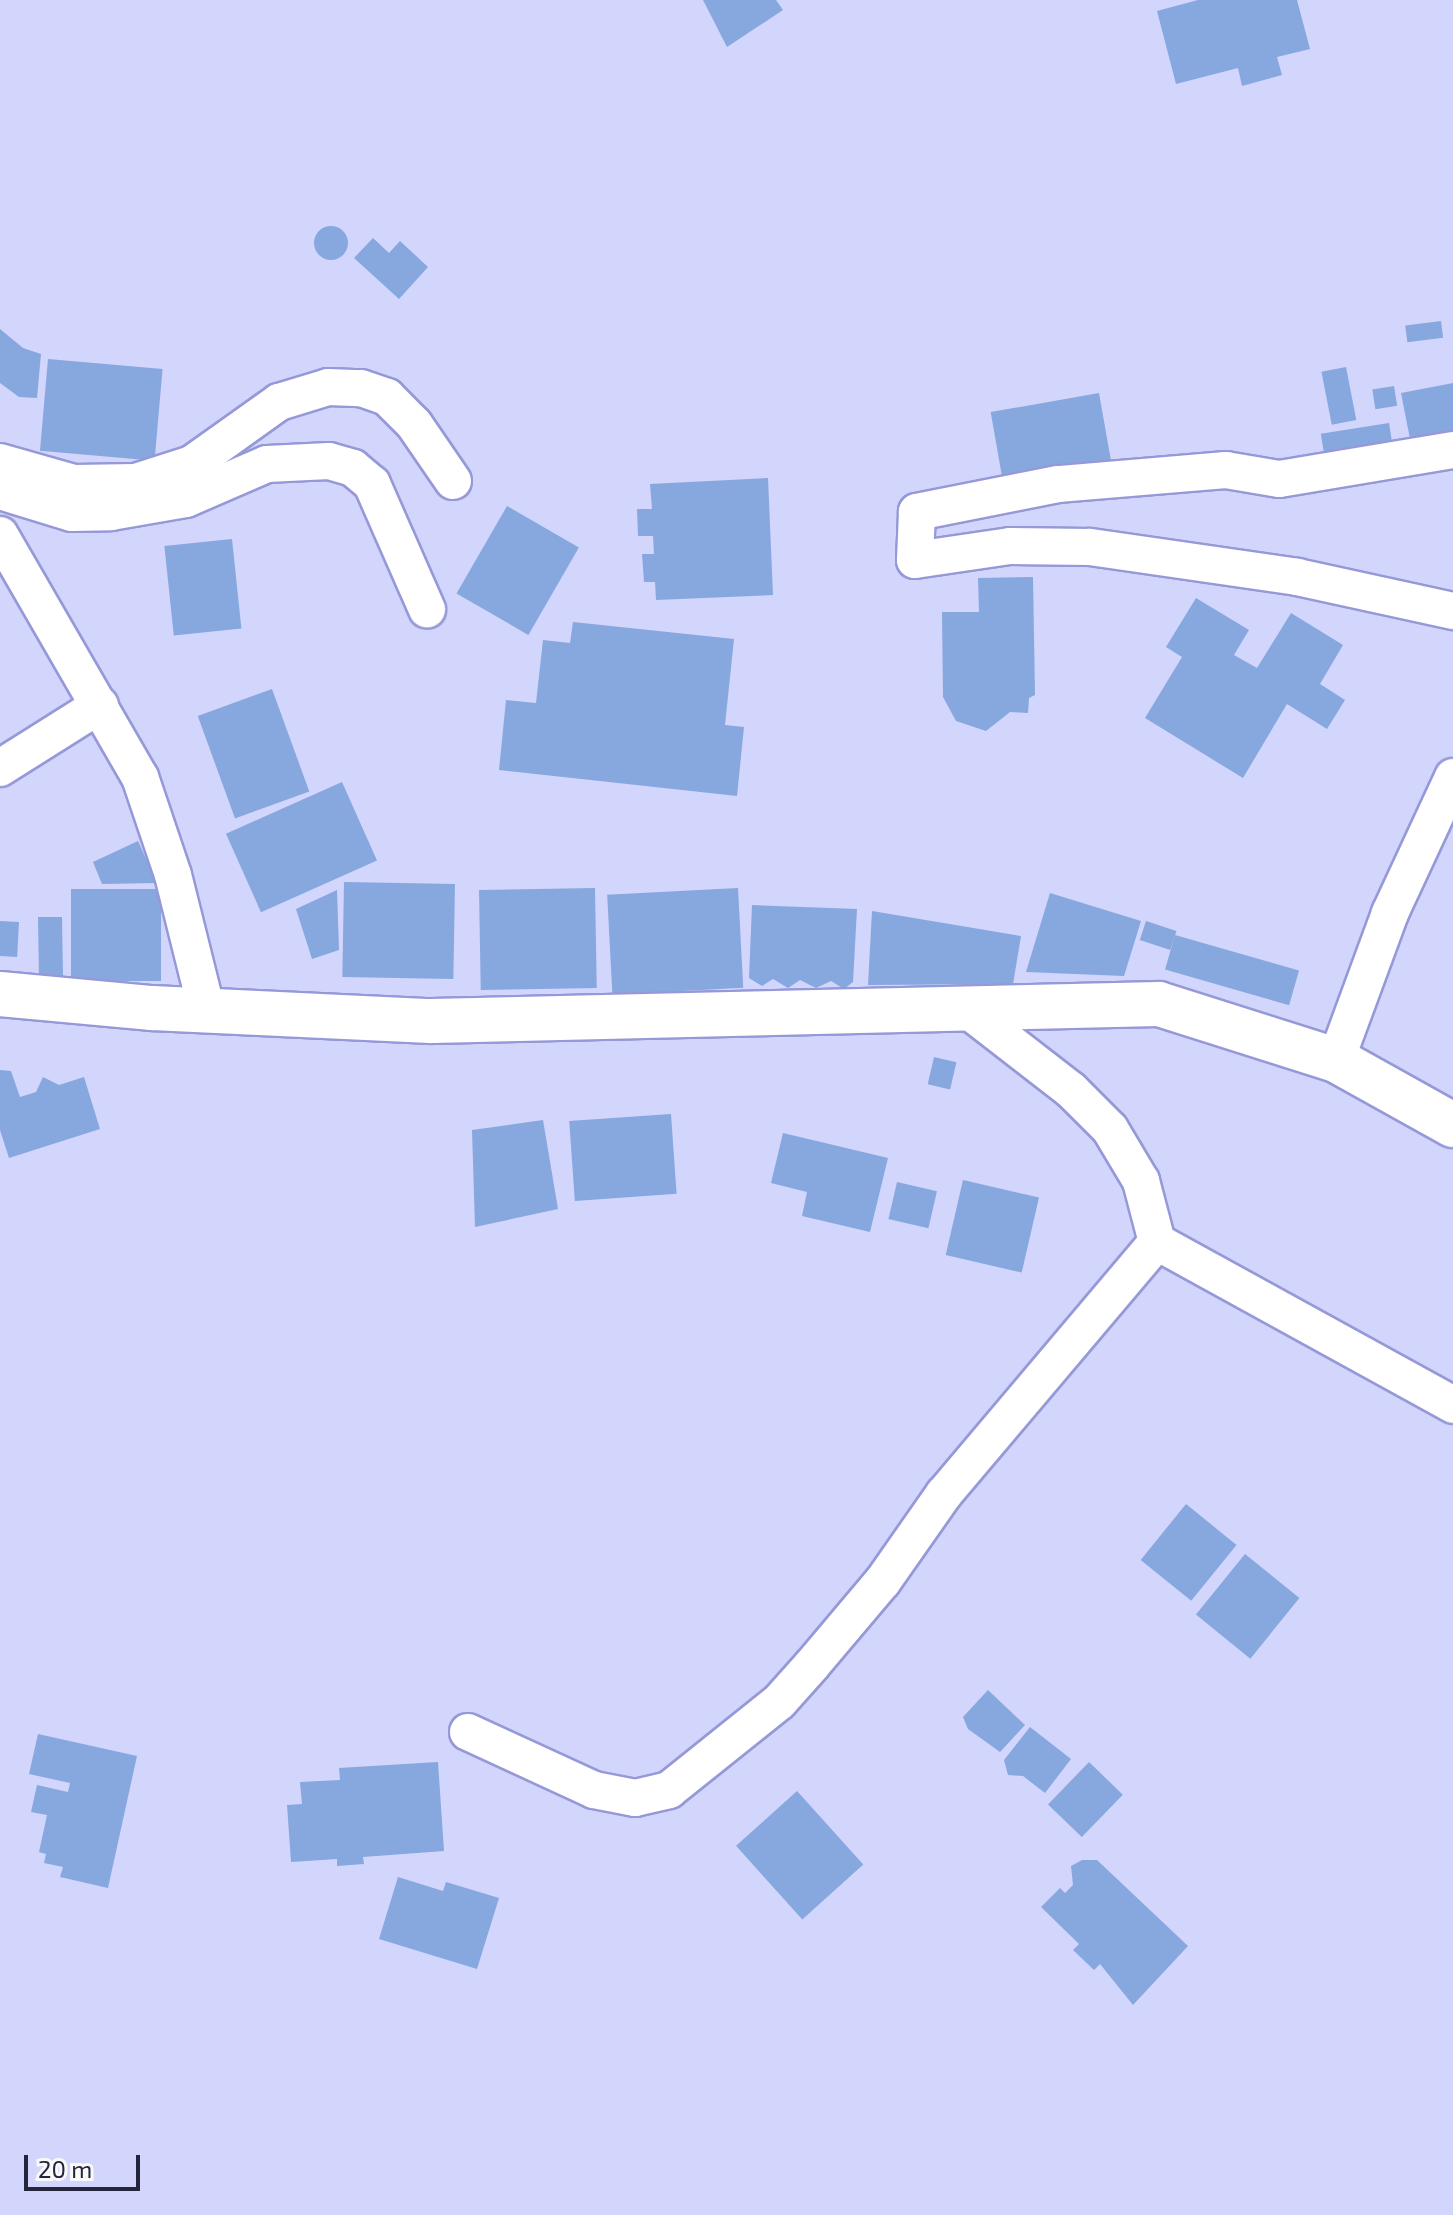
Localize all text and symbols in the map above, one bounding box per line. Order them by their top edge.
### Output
scale bar [28,2139,144,2189]
text: 20 m [38,2154,92,2183]

